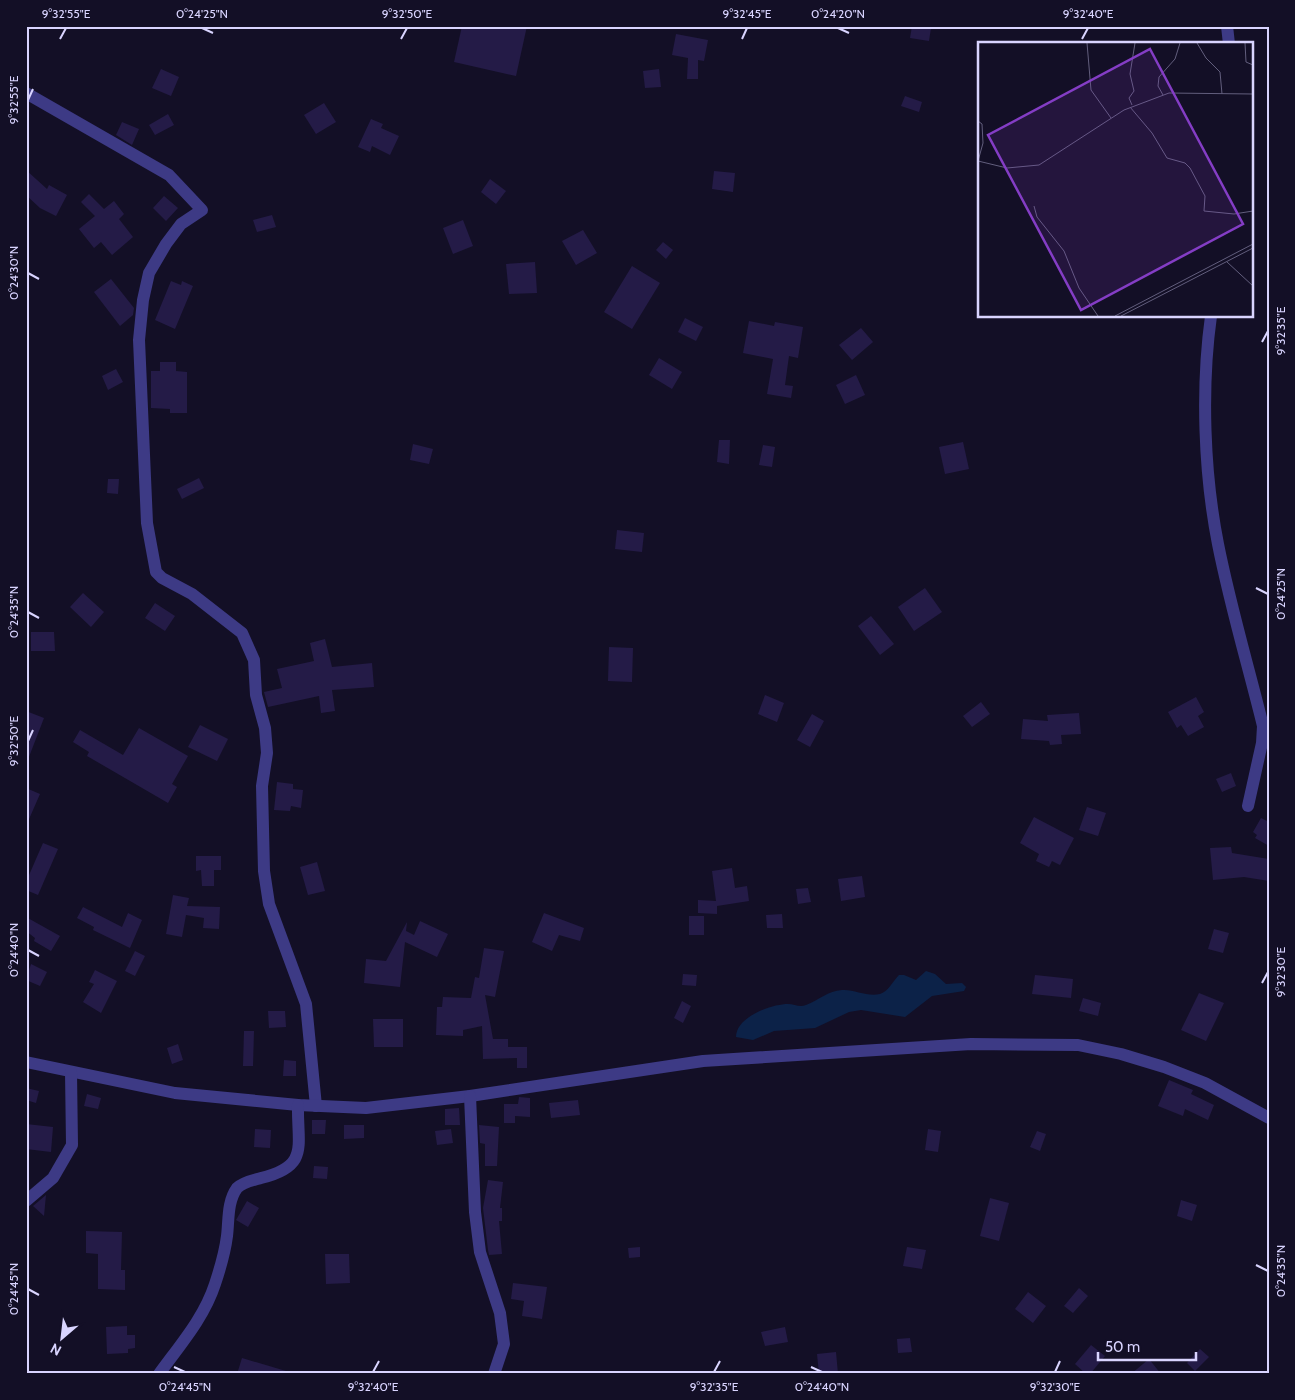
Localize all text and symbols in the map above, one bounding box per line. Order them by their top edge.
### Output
text: 9°32'55"E [42,6,91,21]
text: 0°24'25"N [176,6,228,21]
text: 9°32'50"E [382,6,433,21]
text: 9°32'45"E [723,6,772,21]
text: 0°24'20"N [811,6,865,21]
text: 9°32'40"E [1063,6,1114,21]
inset map [978,42,1252,318]
text: 9°32'55"E [6,75,21,124]
text: 0°24'30"N [6,246,21,300]
text: 9°32'35"E [1273,306,1288,355]
text: 0°24'25"N [1273,568,1288,620]
text: 0°24'35"N [6,586,21,638]
text: 9°32'50"E [6,715,21,766]
text: 0°24'40"N [6,923,21,977]
text: 9°32'30"E [1273,946,1288,997]
text: 0°24'35"N [1273,1245,1288,1297]
text: 0°24'45"N [6,1263,21,1315]
north arrow [38,1312,88,1362]
scale bar [1098,1330,1195,1362]
text: 50 m [1105,1338,1140,1356]
text: N [47,1339,64,1360]
text: 0°24'45"N [159,1379,211,1394]
text: 9°32'40"E [348,1379,399,1394]
text: 9°32'35"E [690,1379,739,1394]
text: 0°24'40"N [795,1379,849,1394]
text: 9°32'30"E [1030,1379,1081,1394]

